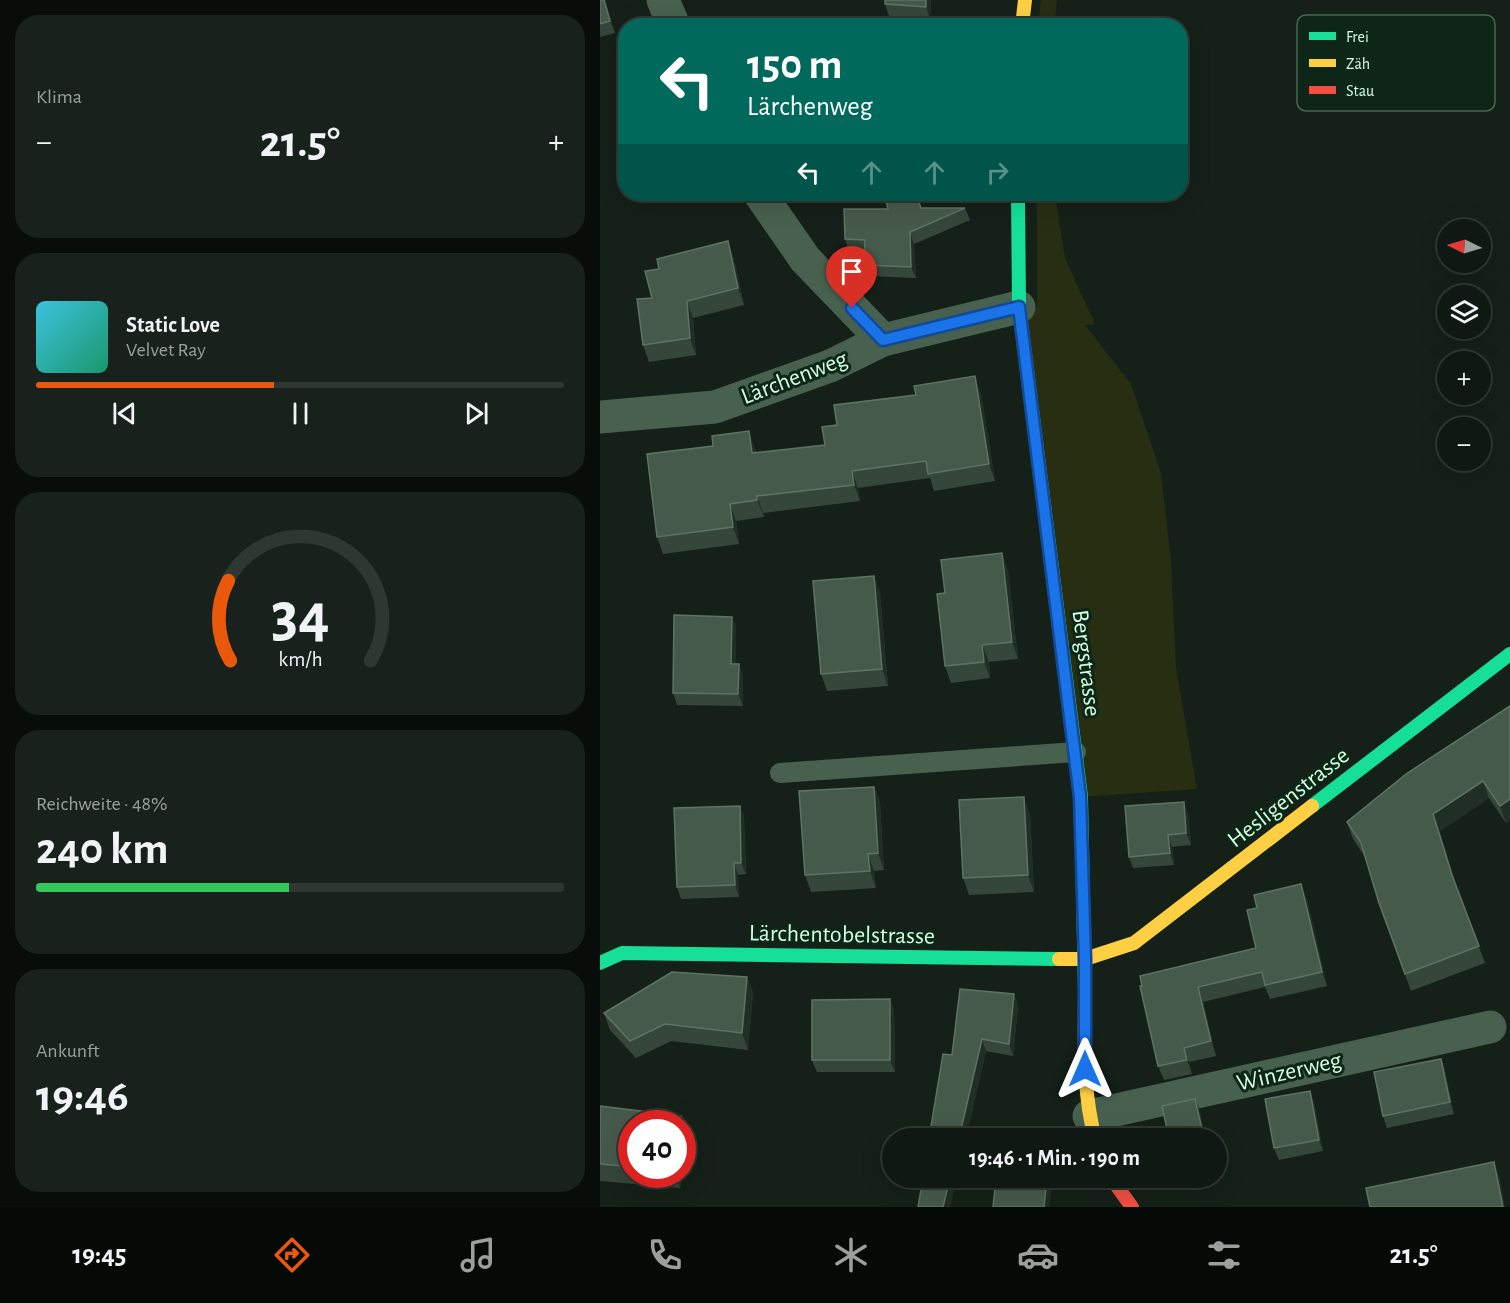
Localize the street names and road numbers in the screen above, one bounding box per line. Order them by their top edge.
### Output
street label: Lärchenweg [738,347,851,409]
street label: Bergstrasse [1068,608,1104,718]
street label: Hesligenstrasse [1223,743,1354,852]
street label: Lärchentobelstrasse [749,921,935,949]
street label: Winzerweg [1235,1048,1344,1096]

